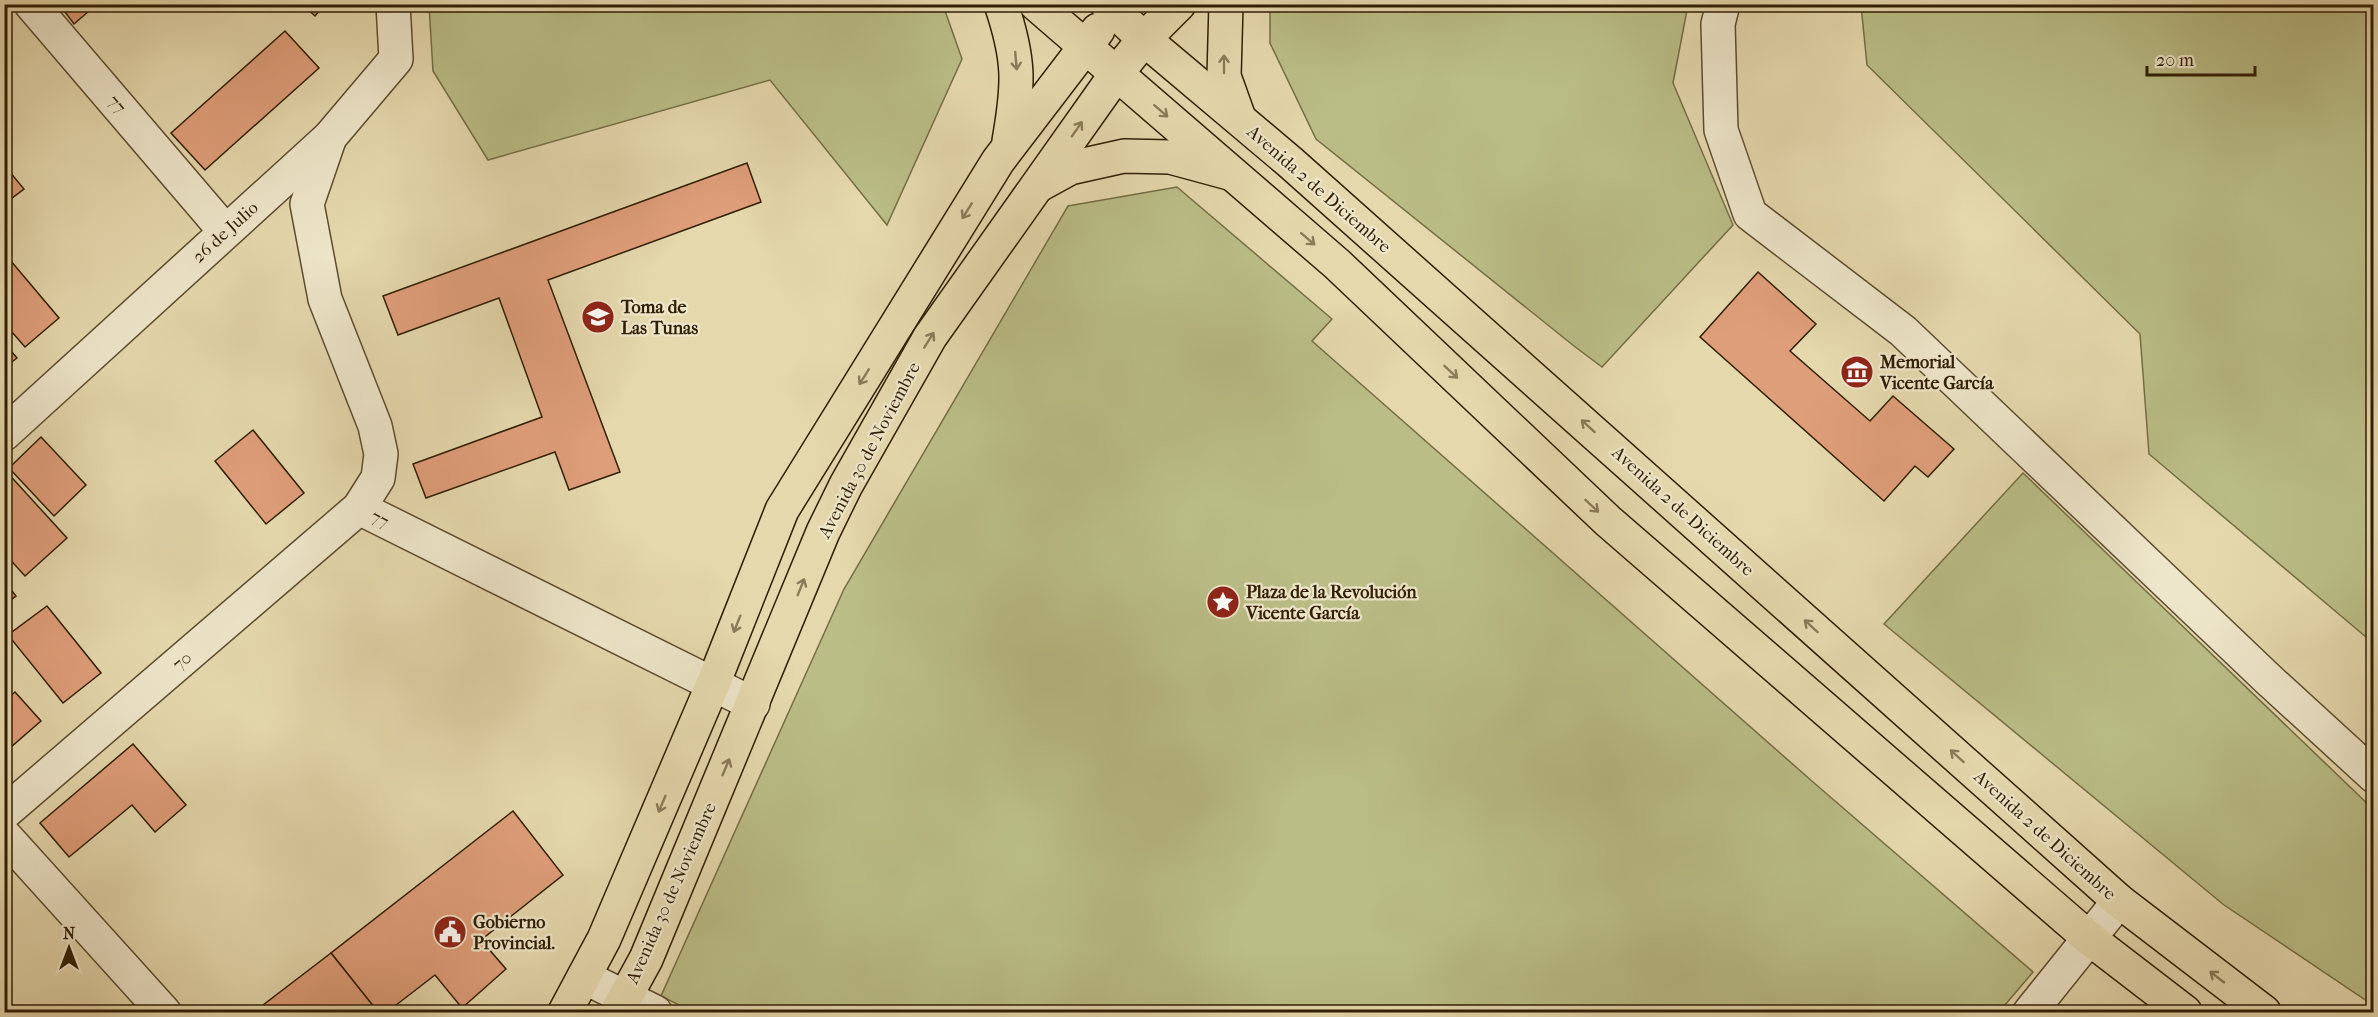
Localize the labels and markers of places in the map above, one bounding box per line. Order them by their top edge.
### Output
place label: Toma de Las Tunas [620,297,698,339]
school or university icon: Toma de Las Tunas [580,299,616,335]
place label: Memorial Vicente García [1879,352,1994,394]
museum icon: Memorial Vicente García [1839,354,1875,390]
place label: Plaza de la Revolución Vicente García [1245,582,1417,624]
place icon: Plaza de la Revolución Vicente García [1205,584,1241,620]
place label: Gobierno Provincial. [473,912,555,954]
public building icon: Gobierno Provincial. [432,914,468,950]

